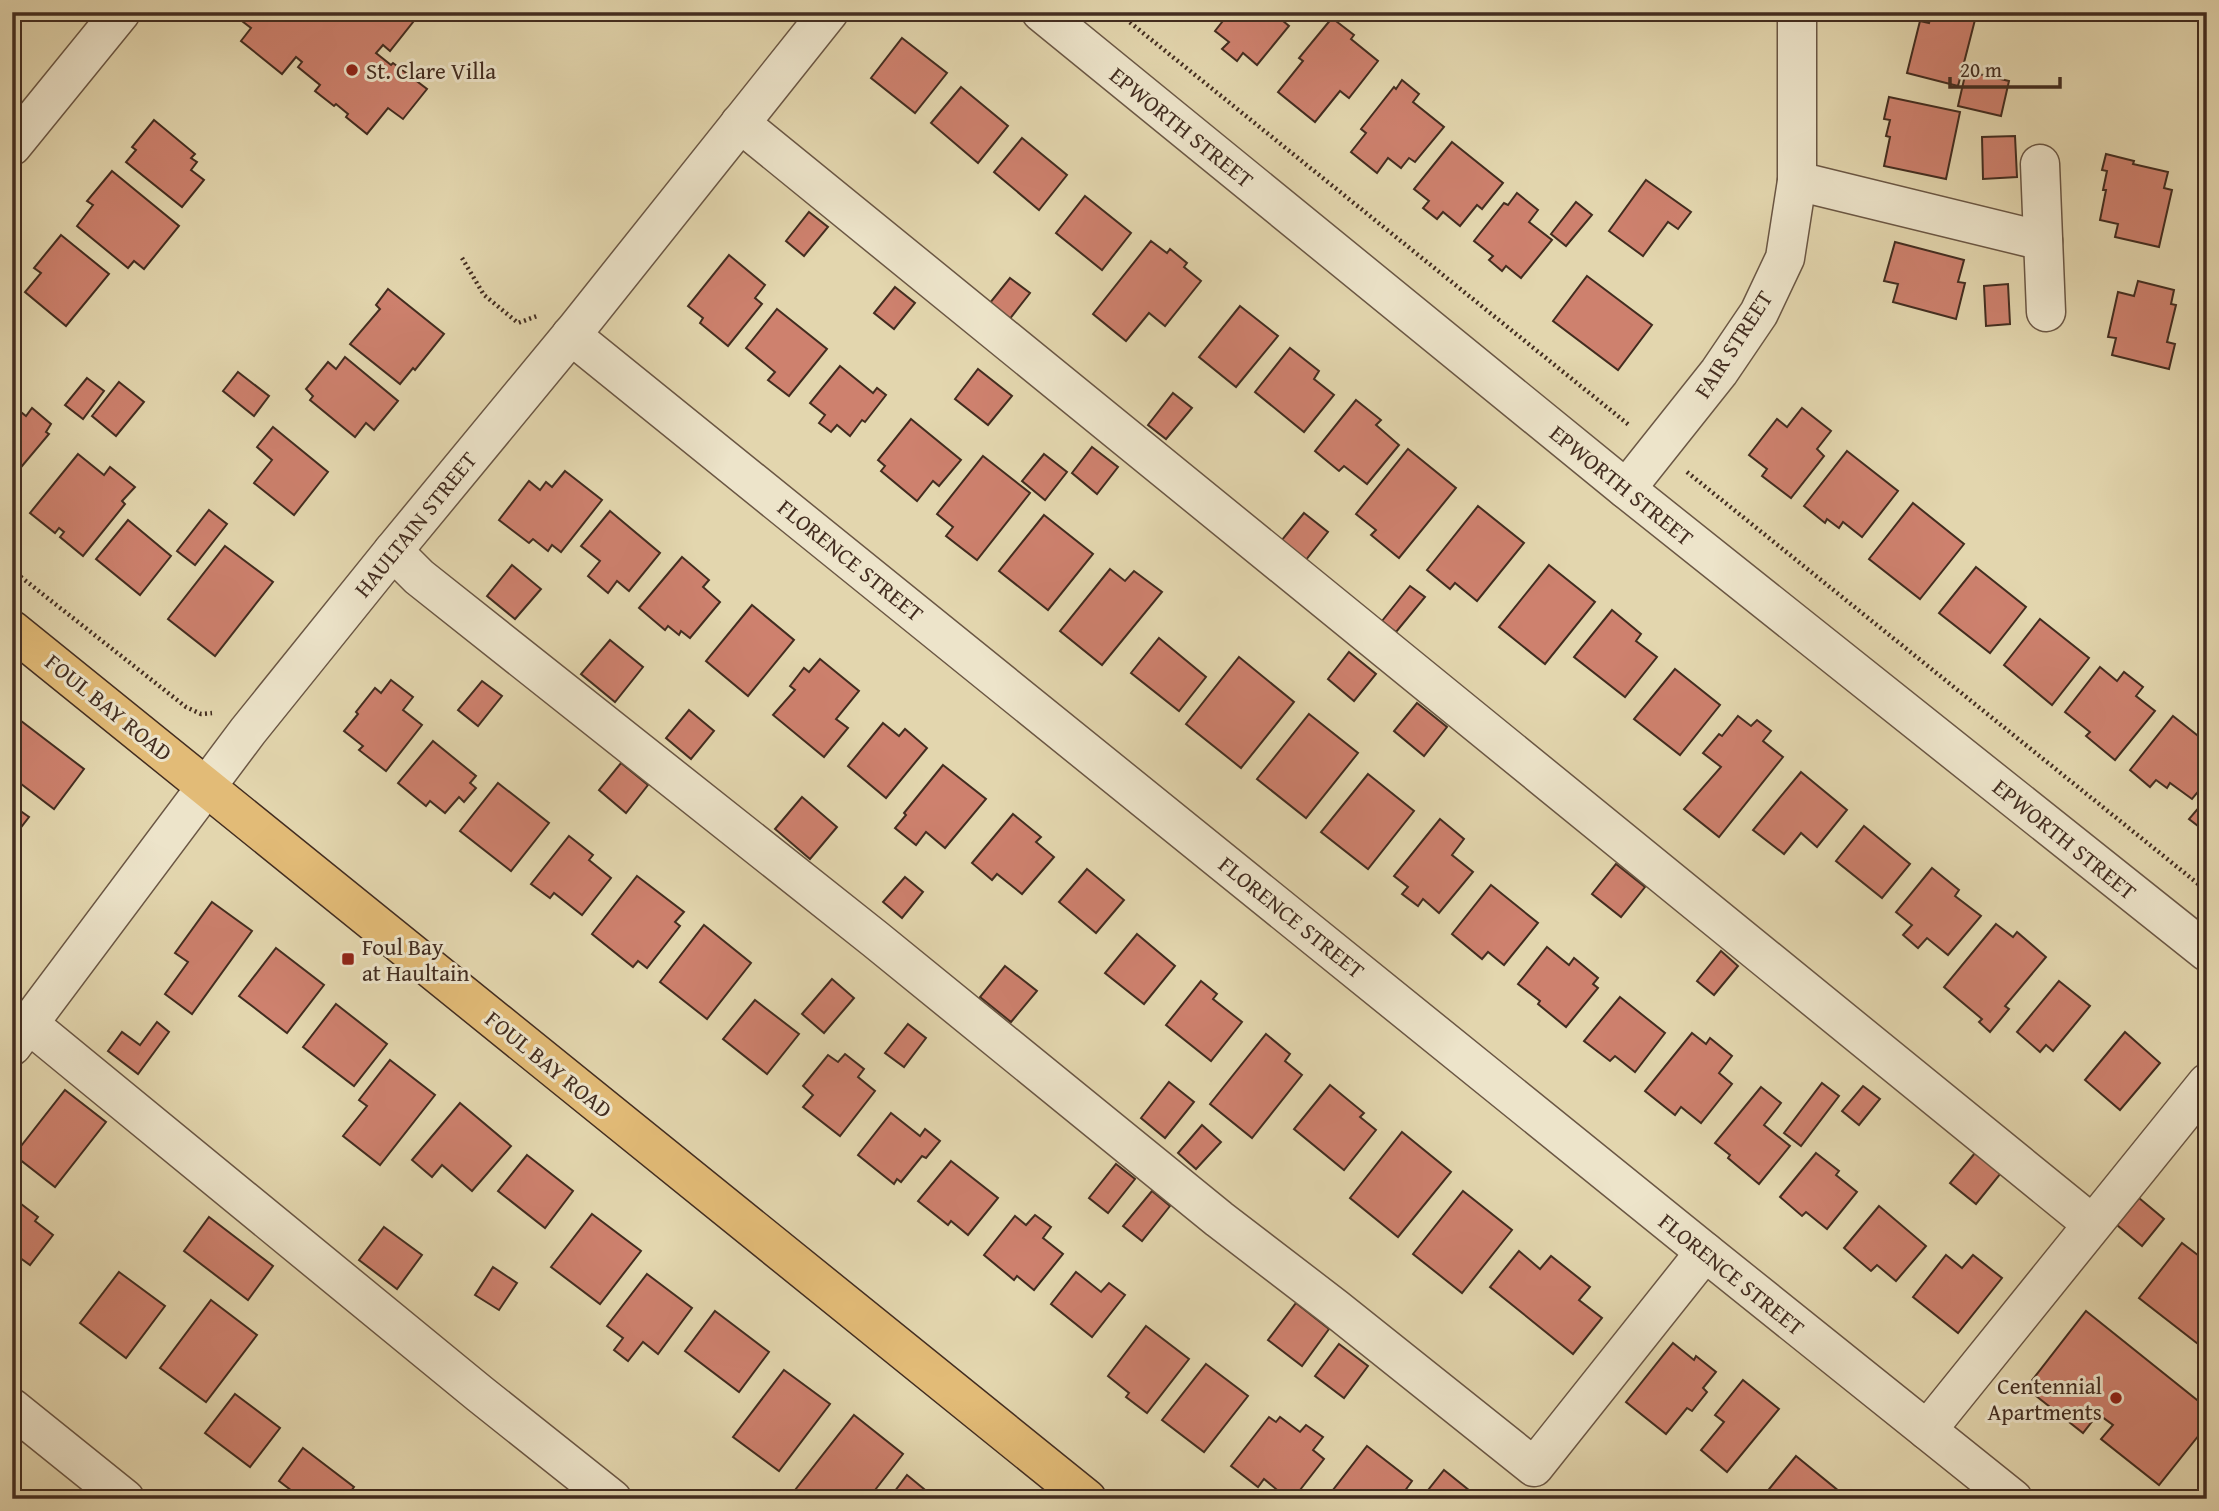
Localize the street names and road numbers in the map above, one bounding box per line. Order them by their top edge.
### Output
street label: EPWORTH STREET [1103,59,1261,195]
street label: FAIR STREET [1686,284,1780,404]
street label: EPWORTH STREET [1543,417,1701,553]
street label: HAULTAIN STREET [346,444,484,604]
street label: FLORENCE STREET [771,491,931,629]
street label: FOUL BAY ROAD [38,645,180,769]
street label: EPWORTH STREET [1986,771,2144,907]
street label: FLORENCE STREET [1212,848,1372,986]
street label: FOUL BAY ROAD [478,1002,620,1126]
street label: FLORENCE STREET [1652,1205,1812,1343]

